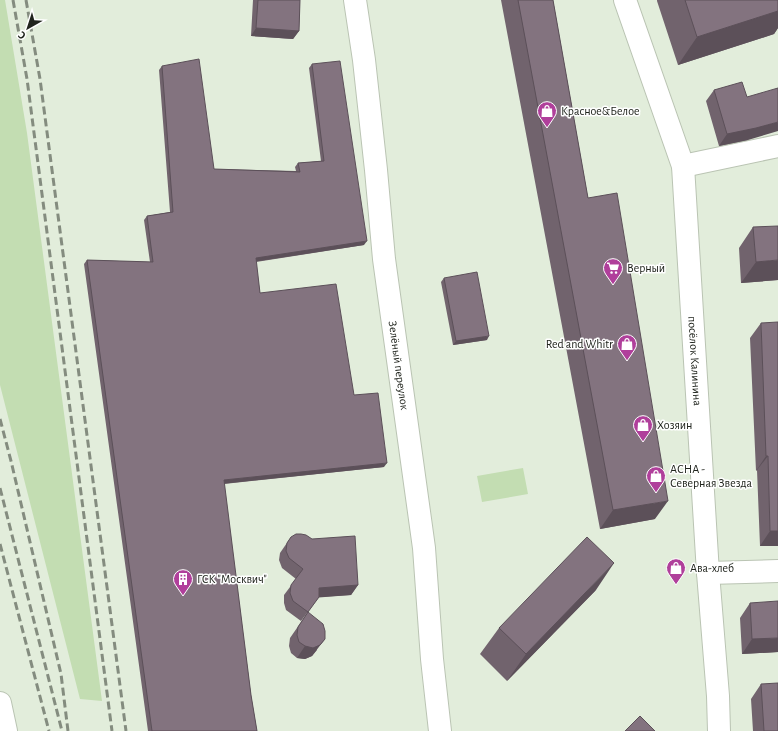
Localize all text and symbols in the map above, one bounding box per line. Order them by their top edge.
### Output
north arrow [8,8,48,48]
text: С [16,29,28,42]
shop icon: Красное&Белое [536,100,558,128]
place label: Красное&Белое [561,105,639,117]
supermarket icon: Верный [602,257,624,285]
place label: Верный [627,262,665,274]
street label: посёлок Калинина [686,316,704,407]
street label: Зелёный переулок [387,320,411,411]
shop icon: Red and Whitr [616,333,638,361]
place label: Red and Whitr [546,338,613,350]
shop icon: Хозяин [632,414,654,442]
place label: Хозяин [657,419,692,431]
place label: АСНА - Северная Звезда [670,463,752,489]
shop icon: АСНА - Северная Звезда [645,465,667,493]
shop icon: Ава-хлеб [665,557,687,585]
place label: Ава-хлеб [690,562,734,574]
building icon: ГСК "Москвич" [172,568,194,596]
place label: ГСК "Москвич" [197,573,267,585]

